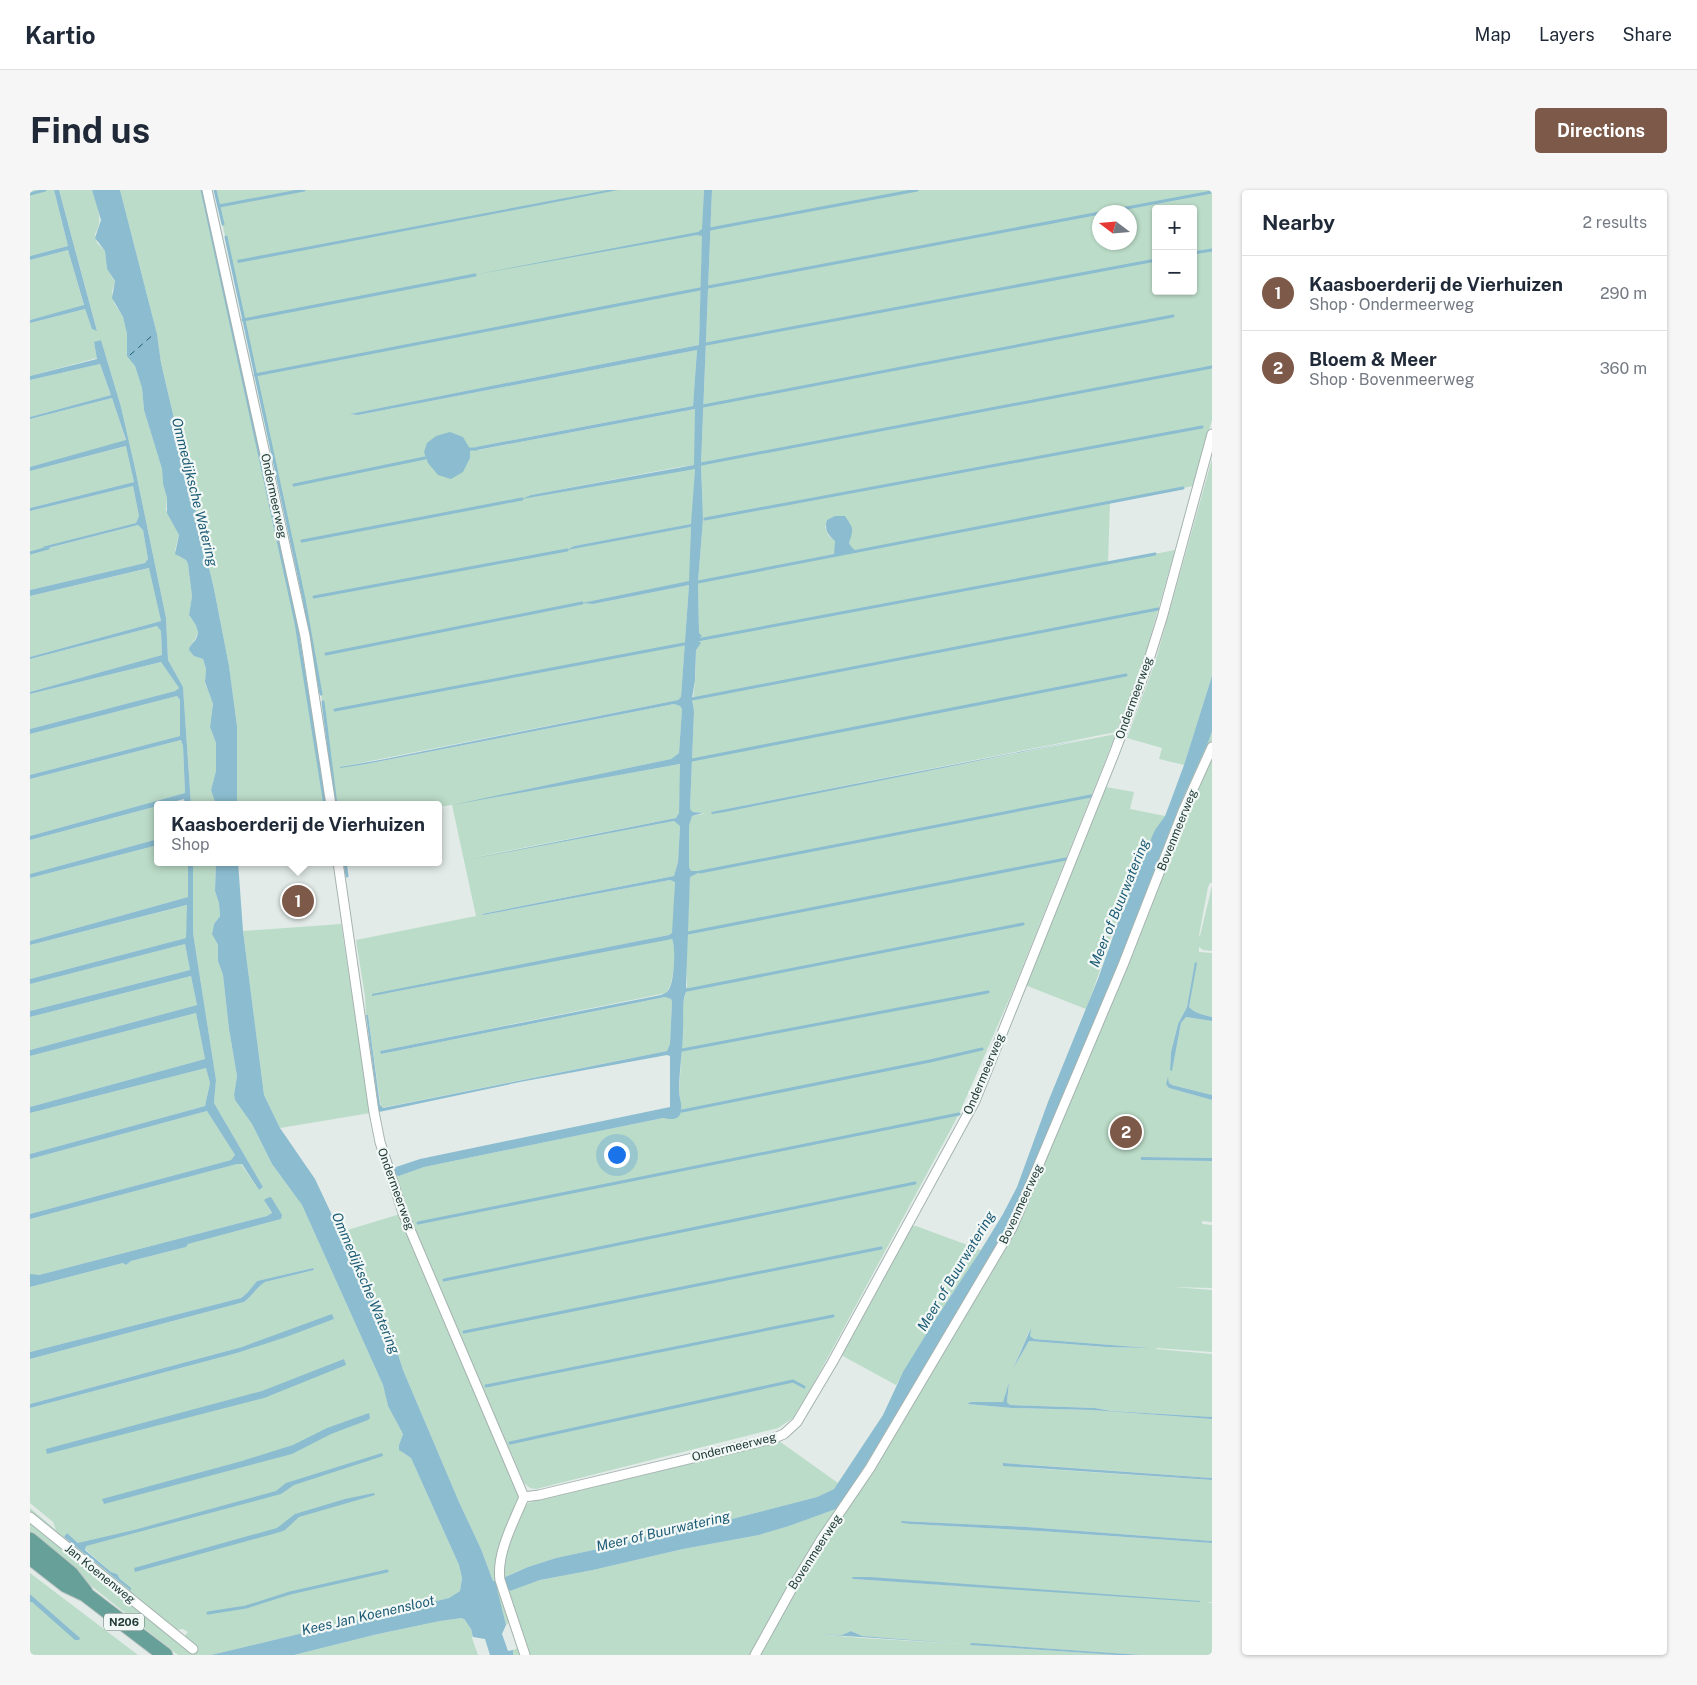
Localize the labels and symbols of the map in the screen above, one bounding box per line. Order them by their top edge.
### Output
north arrow [1092,205,1137,250]
water label: Ommedijksche Watering [169,416,221,569]
street label: Ondermeerweg [258,452,290,540]
street label: Ondermeerweg [1113,655,1155,741]
street label: Bovenmeerweg [1154,787,1200,873]
water label: Meer of Buurwatering [1086,836,1152,969]
pin: 1 [282,882,314,920]
street label: Ondermeerweg [961,1031,1007,1117]
pin: 2 [1110,1113,1142,1151]
your location [604,1142,630,1168]
street label: Ondermeerweg [375,1146,417,1232]
street label: Bovenmeerweg [996,1162,1046,1246]
water label: Meer of Buurwatering [914,1208,998,1334]
water label: Ommedijksche Watering [329,1210,403,1357]
street label: Ondermeerweg [690,1430,778,1464]
water label: Meer of Buurwatering [594,1508,732,1554]
street label: Bovenmeerweg [786,1512,844,1592]
street label: Jan Koenenweg [62,1541,138,1607]
water label: Kees Jan Koenensloot [300,1592,437,1638]
road number: N206 [104,1614,144,1630]

